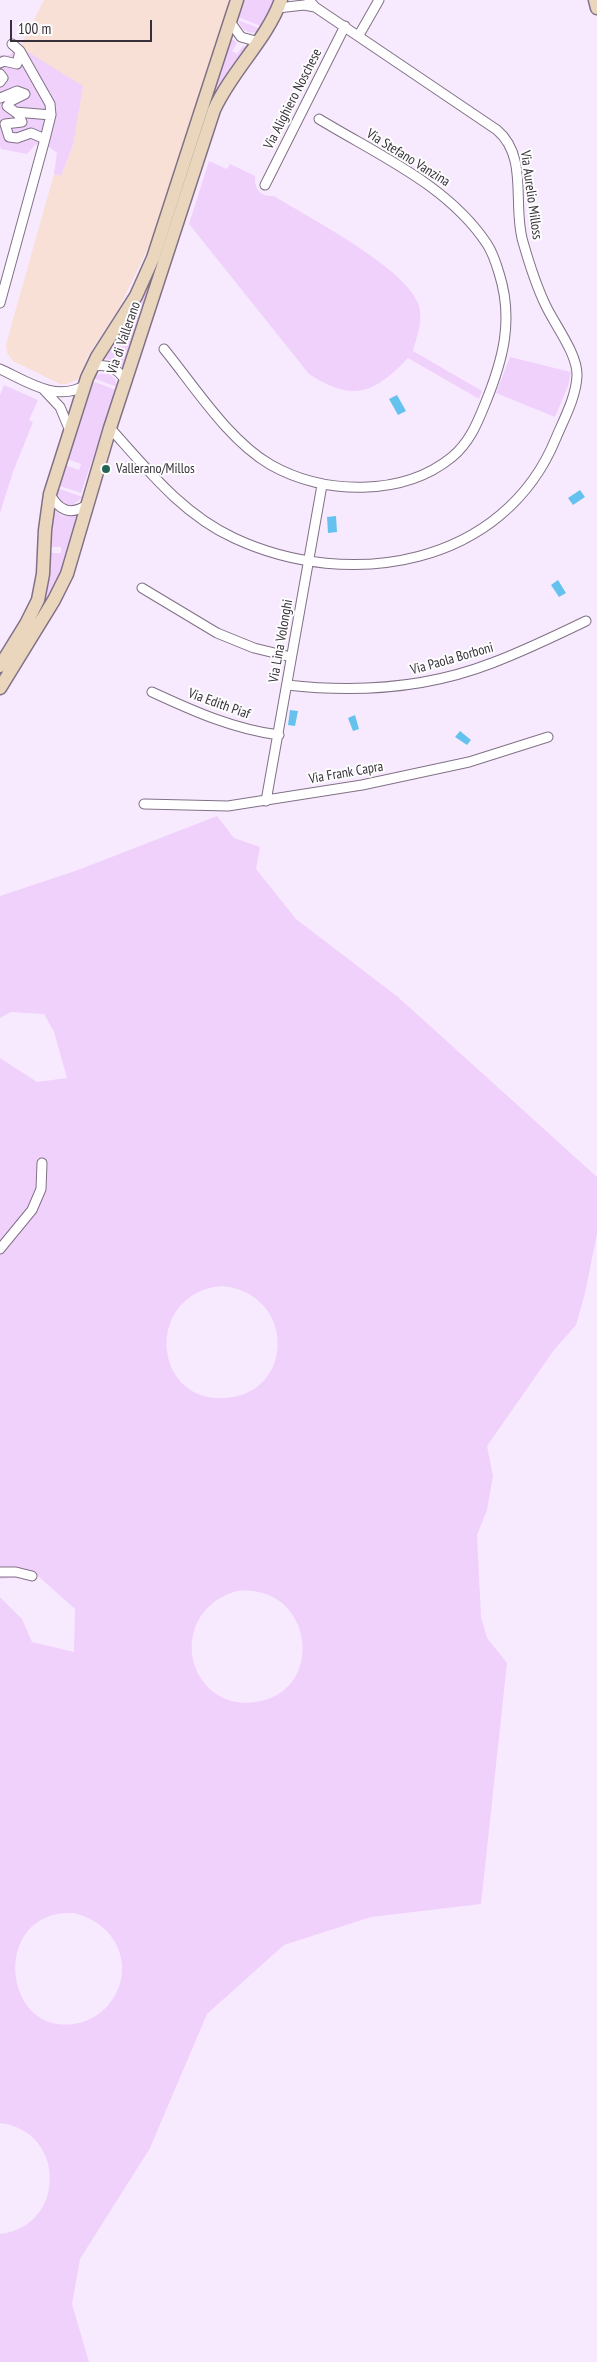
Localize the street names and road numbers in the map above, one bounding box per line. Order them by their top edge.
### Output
street label: Via Alighiero Noschese [260,46,326,152]
street label: Via Stefano Vanzina [363,126,453,190]
street label: Via Aurelio Milloss [516,149,546,241]
street label: Via di Vallerano [104,300,144,376]
street label: Via Lina Volonghi [265,598,297,684]
street label: Via Paola Borboni [409,639,495,679]
street label: Via Edith Piaf [186,685,252,723]
street label: Via Frank Capra [308,758,384,788]

